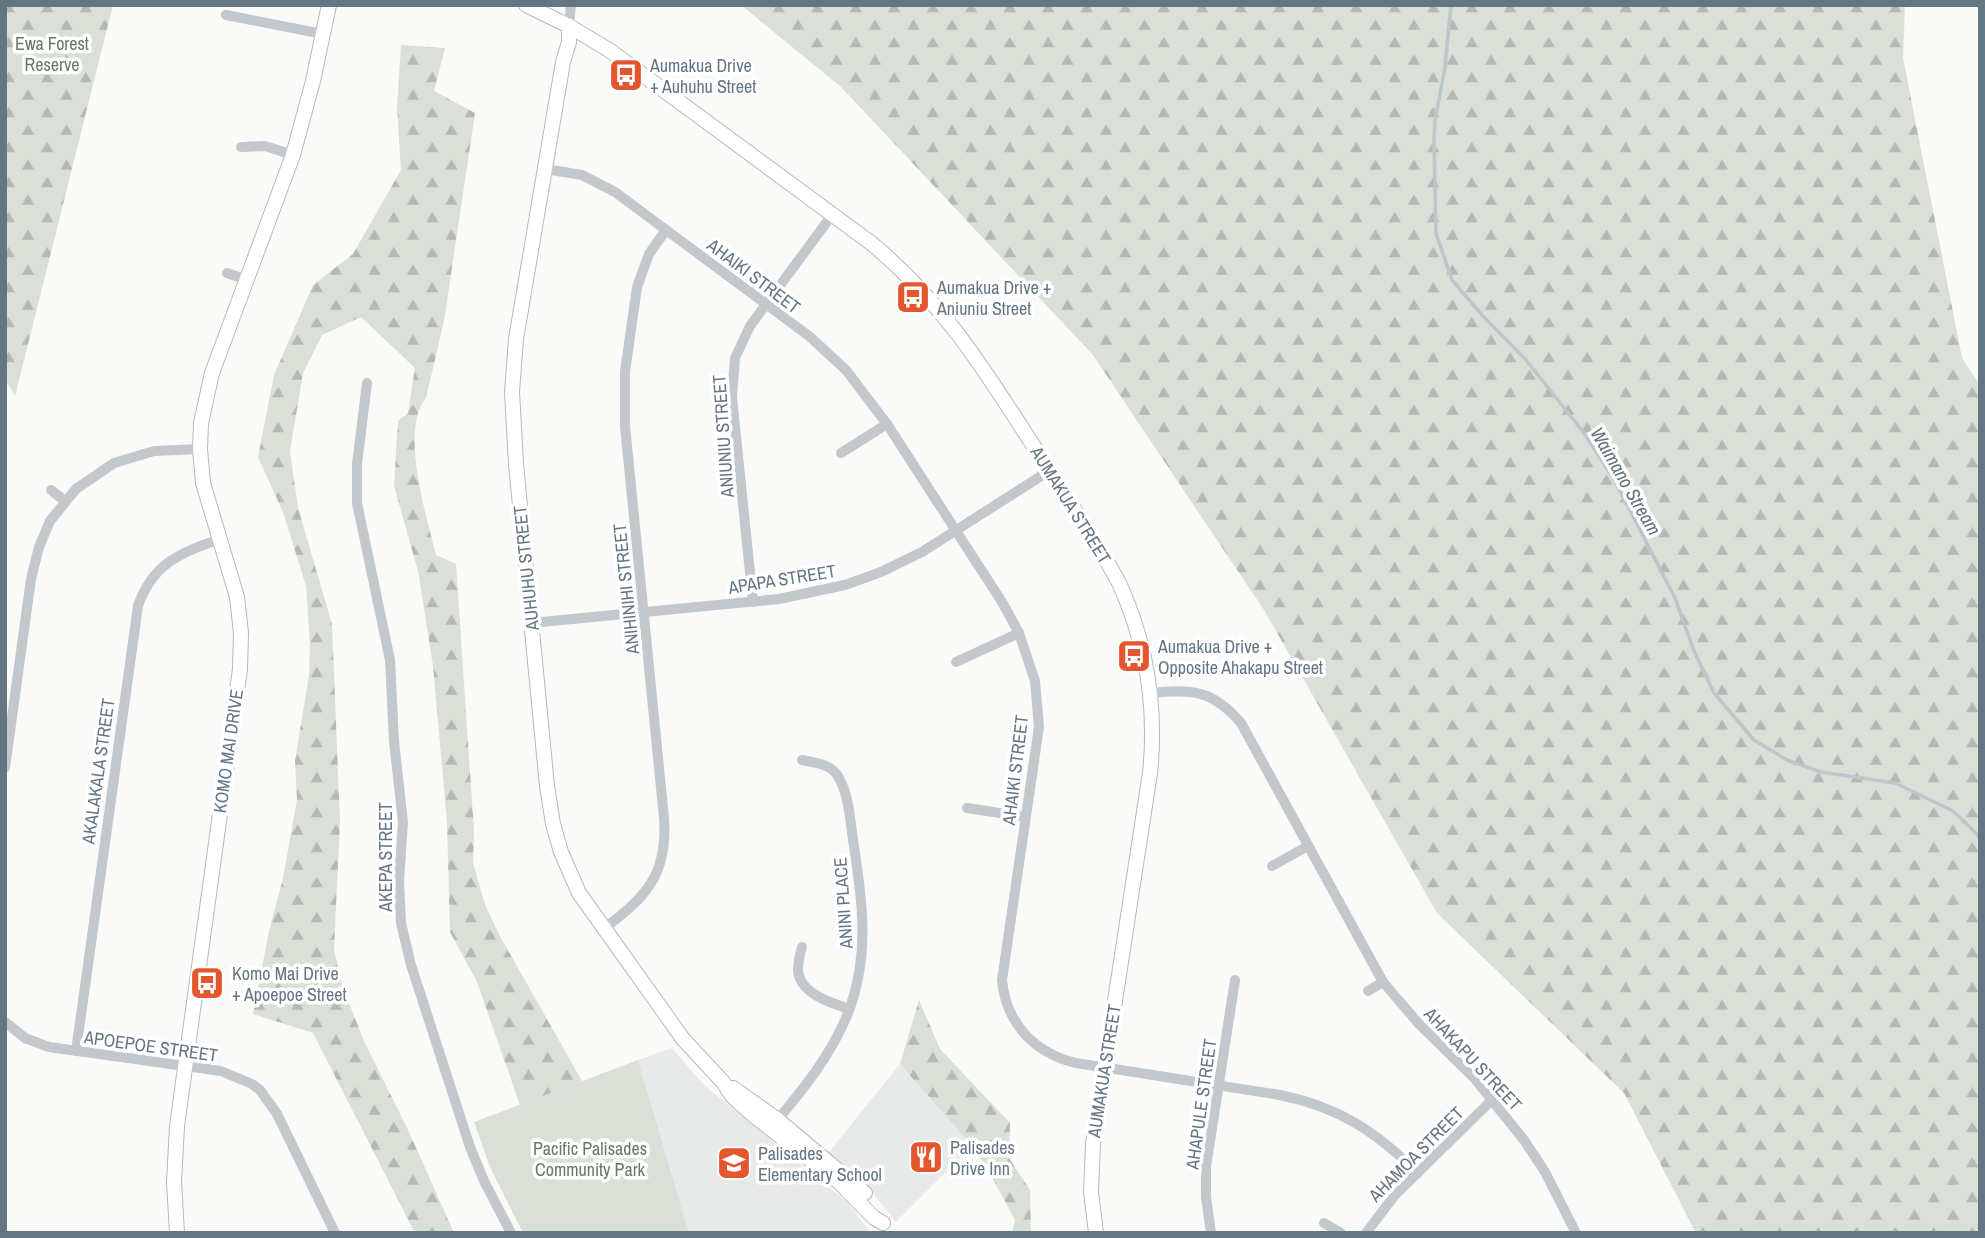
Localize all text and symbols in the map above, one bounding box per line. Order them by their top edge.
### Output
park label: Ewa Forest Reserve [15,31,89,77]
place label: Aumakua Drive + Auhuhu Street [649,53,756,99]
bus stop icon: Aumakua Drive + Auhuhu Street [607,56,645,94]
street label: AHAIKI STREET [701,232,806,319]
place label: Aumakua Drive + Aniuniu Street [936,275,1051,321]
bus stop icon: Aumakua Drive + Aniuniu Street [894,278,932,316]
street label: ANIUNIU STREET [706,374,740,499]
water label: Waimano Stream [1585,422,1667,540]
street label: AUMAKUA STREET [1024,440,1117,569]
street label: AUHUHU STREET [507,504,545,633]
street label: ANIHINIHI STREET [607,522,645,657]
street label: APAPA STREET [725,558,838,600]
place label: Aumakua Drive + Opposite Ahakapu Street [1157,634,1323,680]
bus stop icon: Aumakua Drive + Opposite Ahakapu Street [1115,637,1153,675]
street label: KOMO MAI DRIVE [207,688,249,814]
street label: AKALAKALA STREET [75,697,121,846]
street label: AHAIKI STREET [996,714,1034,827]
street label: AKEPA STREET [373,802,398,913]
street label: ANINI PLACE [827,856,859,951]
place label: Komo Mai Drive + Apoepoe Street [232,961,347,1007]
bus stop icon: Komo Mai Drive + Apoepoe Street [188,964,226,1002]
street label: AHAKAPU STREET [1418,1001,1527,1116]
street label: AUMAKUA STREET [1081,1003,1127,1140]
street label: APOEPOE STREET [82,1024,219,1068]
street label: AHAPULE STREET [1179,1037,1223,1172]
street label: AHAMOA STREET [1362,1101,1469,1208]
place label: Palisades Drive Inn [950,1135,1015,1181]
park label: Pacific Palisades Community Park [533,1136,647,1182]
restaurant icon: Palisades Drive Inn [907,1138,945,1176]
place label: Palisades Elementary School [758,1141,882,1187]
school or university icon: Palisades Elementary School [715,1144,753,1182]

